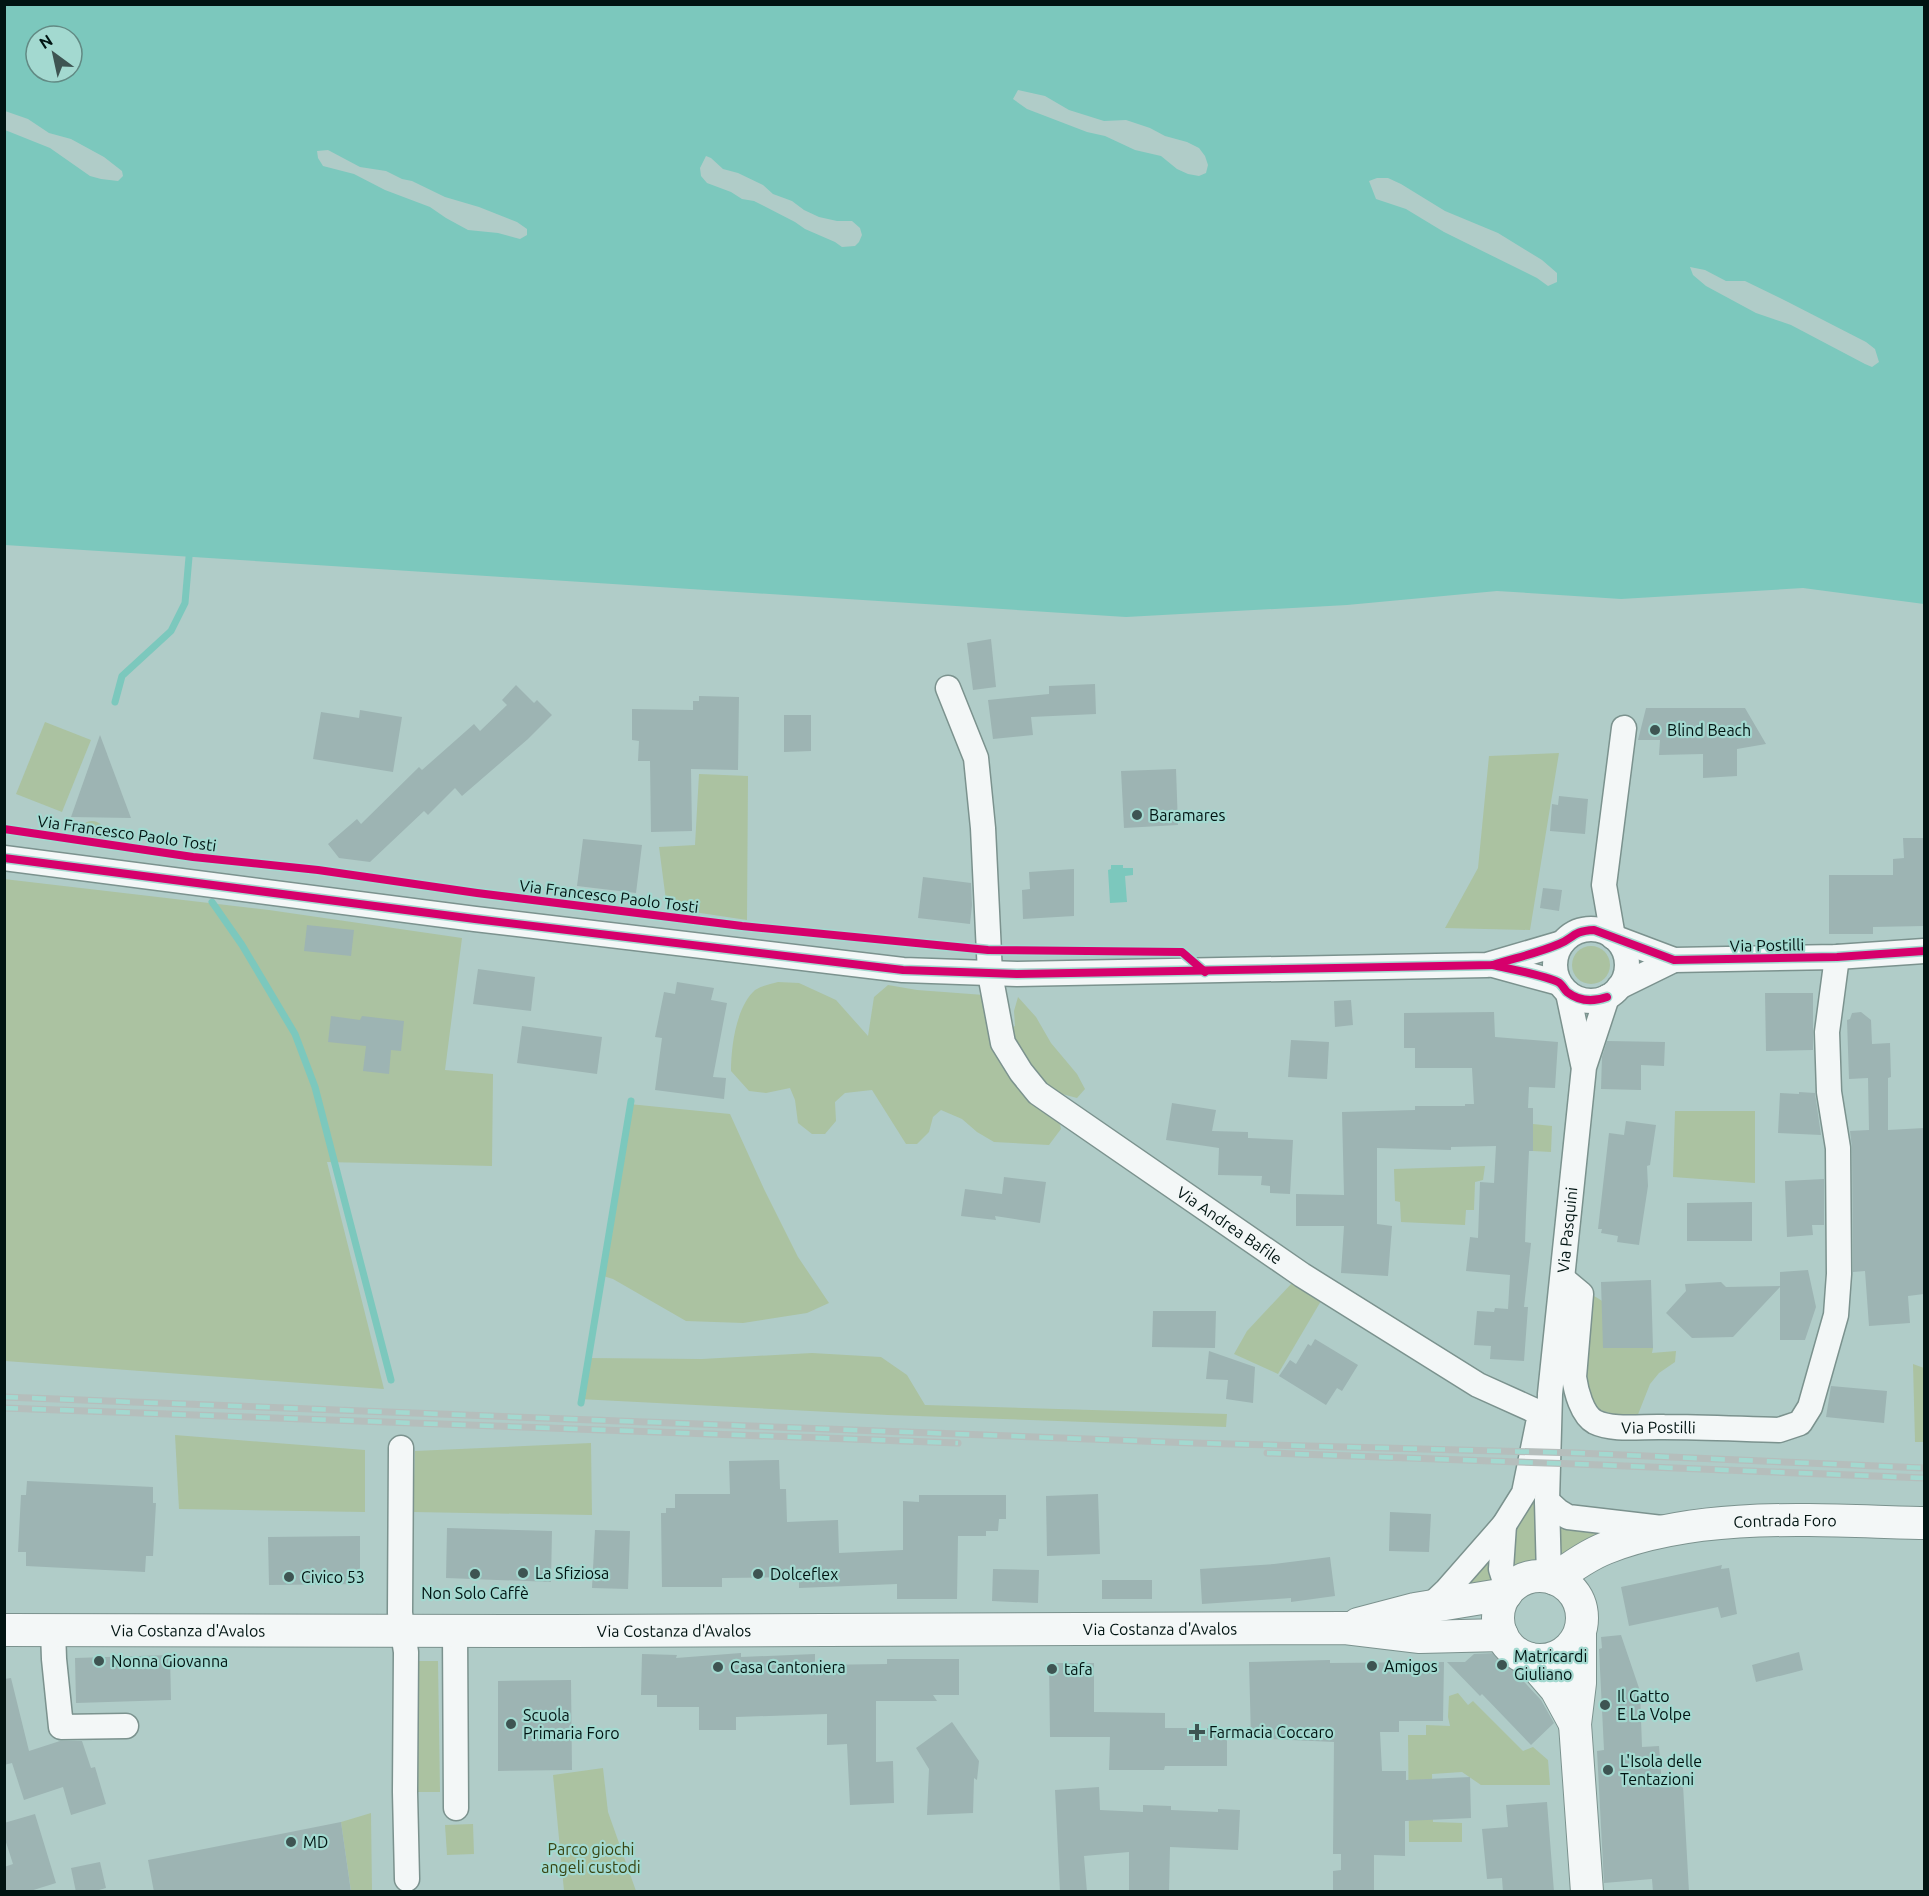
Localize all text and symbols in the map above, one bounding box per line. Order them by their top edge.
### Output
north arrow [24,24,84,84]
text: N [36,31,56,52]
place label: Blind Beach [1667,721,1751,739]
marker: Blind Beach [1648,723,1662,737]
place label: Baramares [1149,806,1226,824]
marker: Baramares [1130,808,1144,822]
street label: Via Francesco Paolo Tosti [36,812,218,854]
street label: Via Francesco Paolo Tosti [518,876,700,916]
street label: Via Postilli [1730,935,1804,955]
street label: Via Andrea Bafile [1174,1183,1286,1268]
street label: Via Pasquini [1554,1186,1580,1274]
street label: Via Postilli [1621,1418,1696,1437]
street label: Contrada Foro [1733,1511,1837,1531]
place label: La Sfiziosa [535,1564,609,1582]
place label: Dolceflex [770,1565,838,1583]
marker: La Sfiziosa [516,1566,530,1580]
marker: Non Solo Caffè [468,1567,482,1581]
marker: Dolceflex [751,1567,765,1581]
place label: Civico 53 [301,1568,365,1586]
marker: Civico 53 [282,1570,296,1584]
place label: Non Solo Caffè [421,1584,529,1602]
street label: Via Costanza d'Avalos [1083,1619,1237,1638]
street label: Via Costanza d'Avalos [111,1621,265,1639]
street label: Via Costanza d'Avalos [597,1621,751,1640]
place label: Matricardi Giuliano [1514,1647,1587,1683]
place label: Nonna Giovanna [111,1652,228,1670]
marker: Nonna Giovanna [92,1654,106,1668]
place label: Amigos [1384,1657,1438,1675]
place label: Casa Cantoniera [730,1658,846,1676]
marker: Matricardi Giuliano [1495,1658,1509,1672]
marker: Amigos [1365,1659,1379,1673]
marker: Casa Cantoniera [711,1660,725,1674]
place label: tafa [1064,1660,1093,1678]
marker: tafa [1045,1662,1059,1676]
place label: Il Gatto E La Volpe [1617,1687,1691,1723]
marker: Il Gatto E La Volpe [1598,1698,1612,1712]
place label: Scuola Primaria Foro [523,1706,620,1742]
marker: Scuola Primaria Foro [504,1717,518,1731]
place label: Farmacia Coccaro [1209,1723,1334,1741]
marker: Farmacia Coccaro [1190,1725,1204,1739]
place label: L'Isola delle Tentazioni [1620,1752,1702,1788]
marker: L'Isola delle Tentazioni [1601,1763,1615,1777]
place label: MD [303,1833,328,1851]
marker: MD [284,1835,298,1849]
park label: Parco giochi angeli custodi [541,1840,641,1876]

